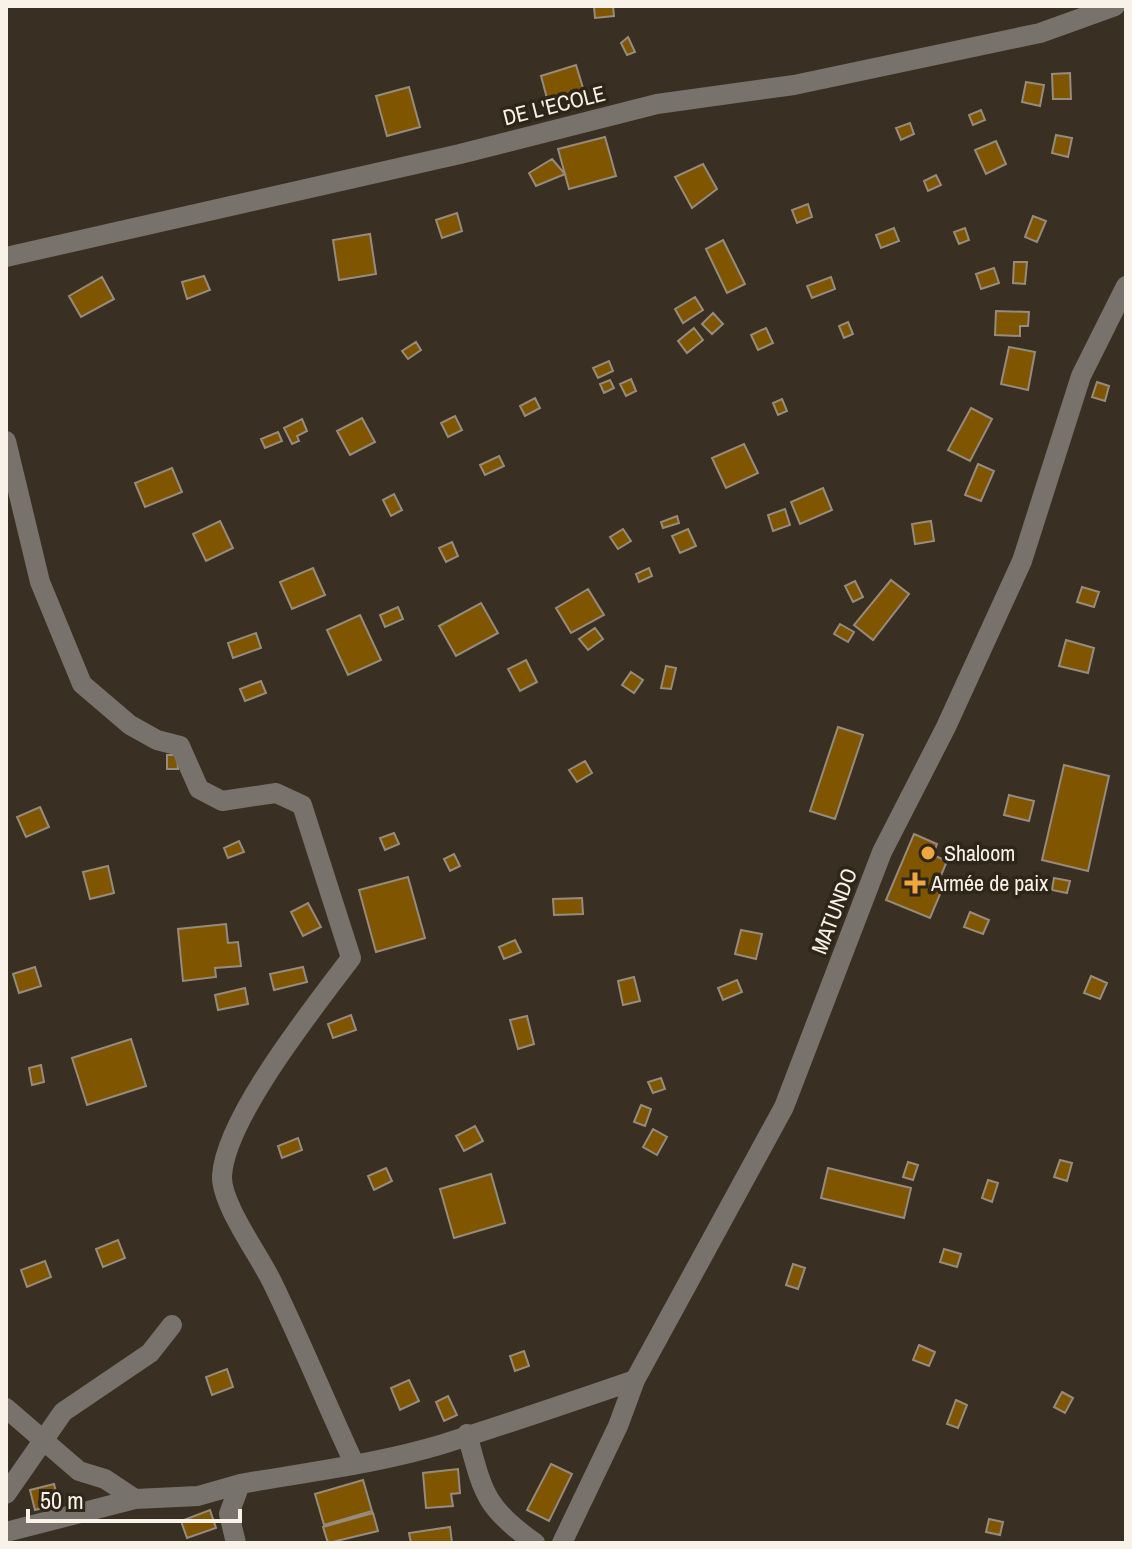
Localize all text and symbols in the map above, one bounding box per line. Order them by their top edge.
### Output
street label: DE L'ECOLE [500,78,608,132]
place label: Shaloom [944,838,1015,868]
marker: Shaloom [919,844,937,862]
street label: MATUNDO [804,864,864,958]
place label: Armée de paix [930,868,1048,898]
marker: Armée de paix [906,874,924,892]
scale bar [28,1473,240,1523]
text: 50 m [40,1484,84,1516]

